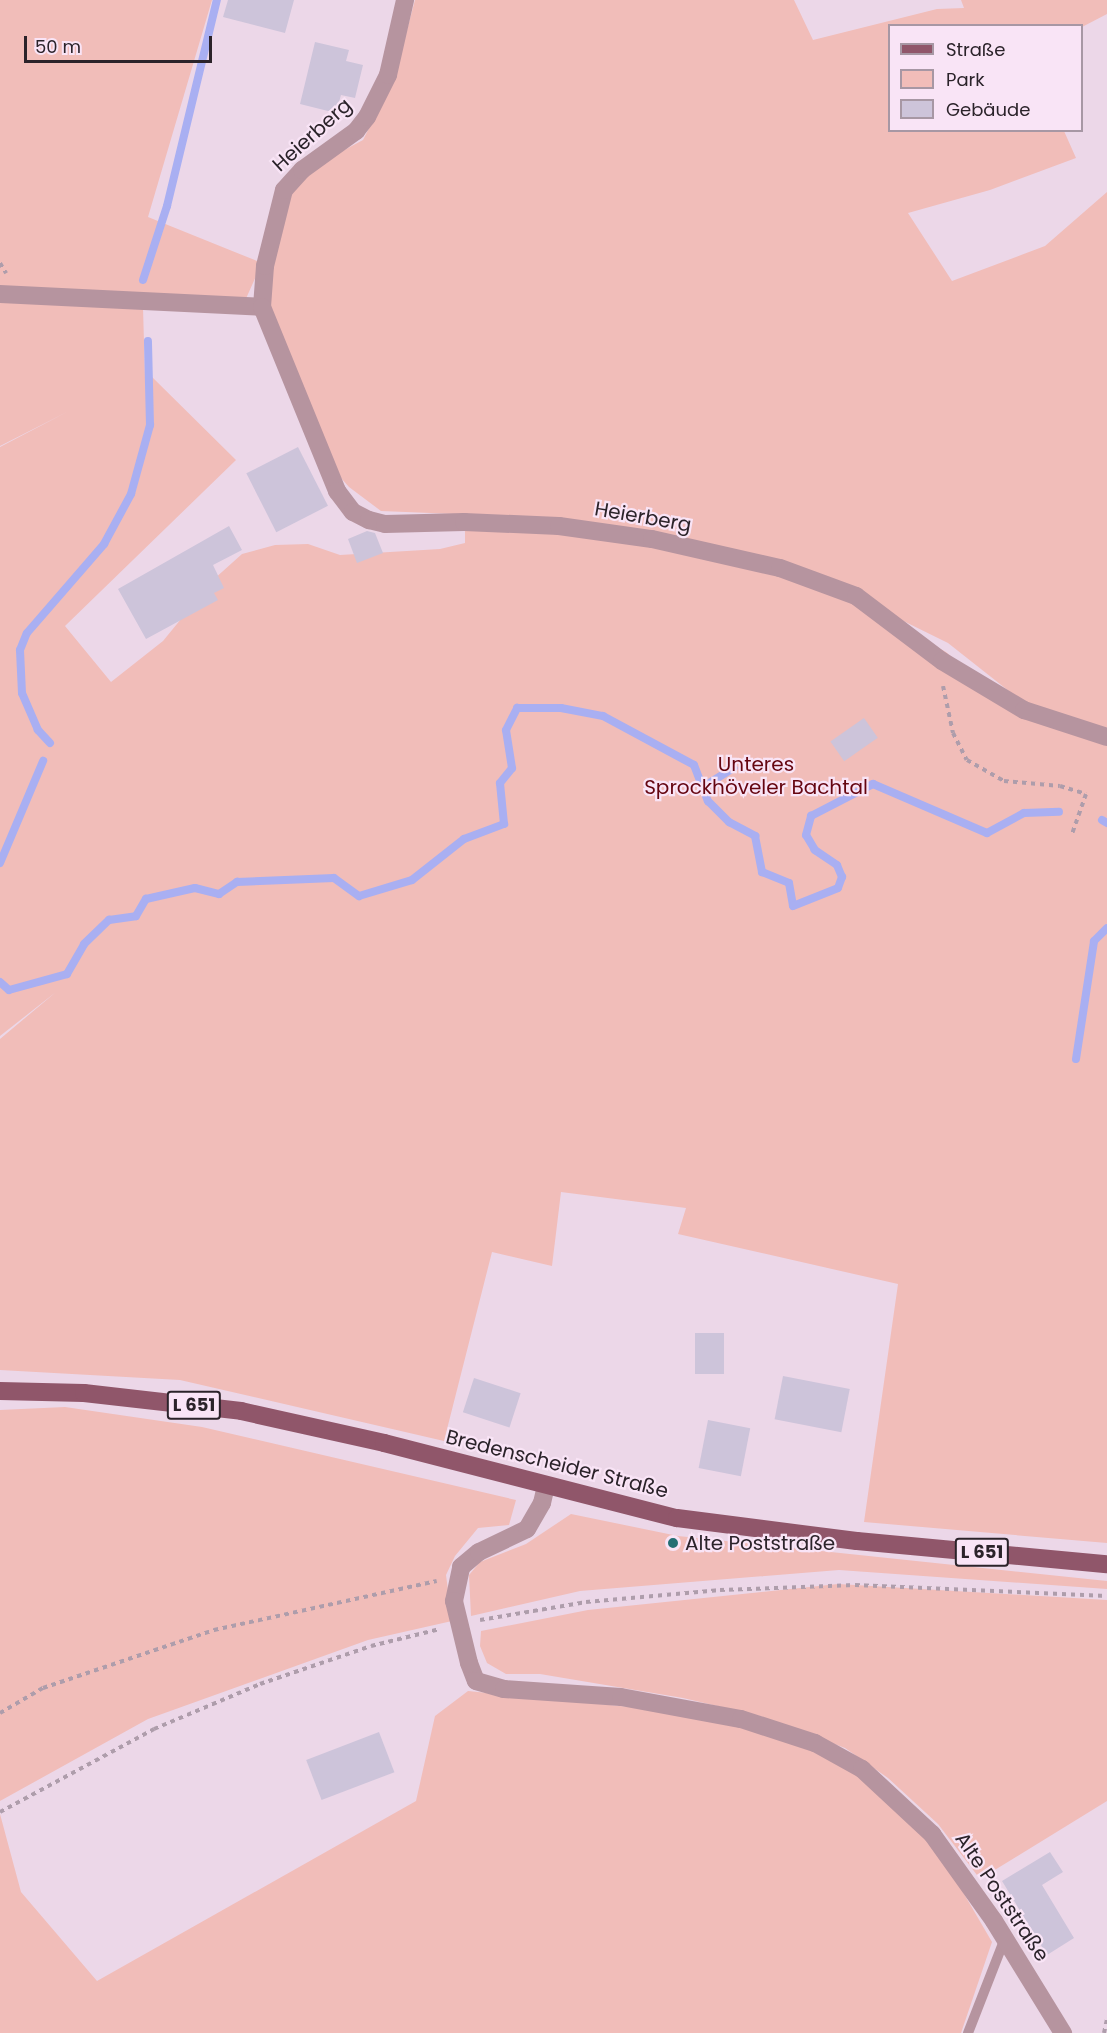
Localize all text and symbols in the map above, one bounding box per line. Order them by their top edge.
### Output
scale bar [27,24,214,62]
legend [888,24,1083,132]
text: 50 m [35,34,81,59]
text: Straße [946,37,1005,62]
text: Park [946,67,985,92]
street label: Heierberg [268,93,356,177]
text: Gebäude [946,97,1030,122]
street label: Heierberg [593,497,693,537]
park label: Unteres Sprockhöveler Bachtal [644,753,868,800]
road number: L 651 [166,1390,222,1420]
street label: Bredenscheider Straße [443,1425,671,1503]
place label: Alte Poststraße [685,1531,835,1555]
marker: Alte Poststraße [666,1536,680,1550]
road number: L 651 [954,1537,1010,1567]
street label: Alte Poststraße [950,1828,1054,1966]

